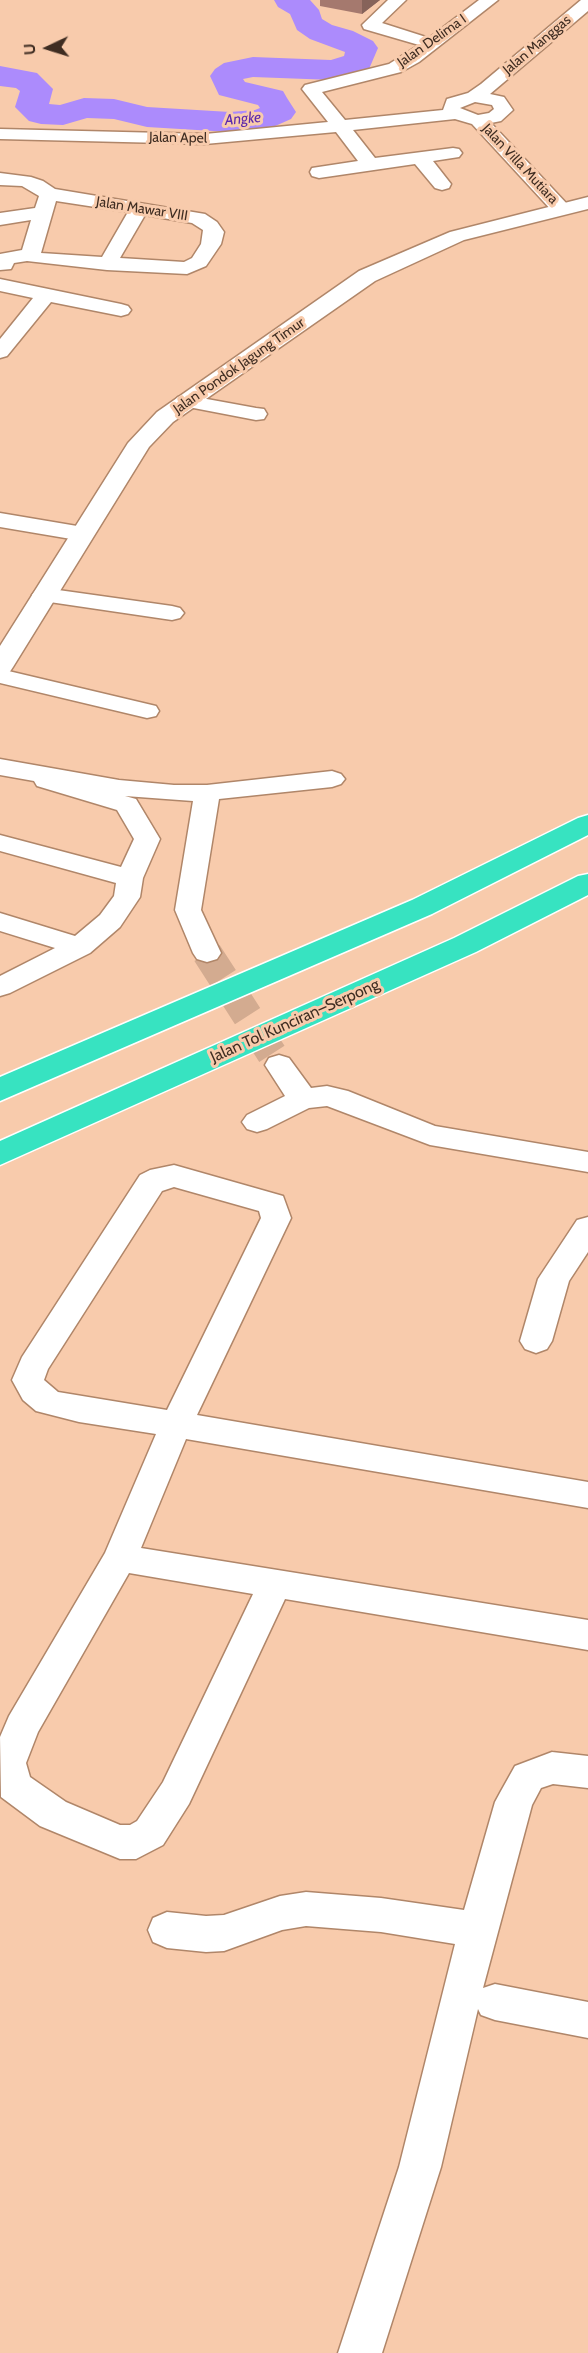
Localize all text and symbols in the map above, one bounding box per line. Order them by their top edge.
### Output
street label: Jalan Delima I [394,11,470,71]
street label: Jalan Manggas [500,12,574,78]
north arrow [18,18,78,78]
text: U [20,43,39,56]
water label: Angke [224,108,262,130]
street label: Jalan Villa Mutiara [478,120,562,208]
street label: Jalan Apel [149,129,207,147]
street label: Jalan Mawar VIII [95,193,189,225]
street label: Jalan Pondok Jagung Timur [170,314,308,418]
street label: Jalan Tol Kunciran–Serpong [208,975,382,1067]

